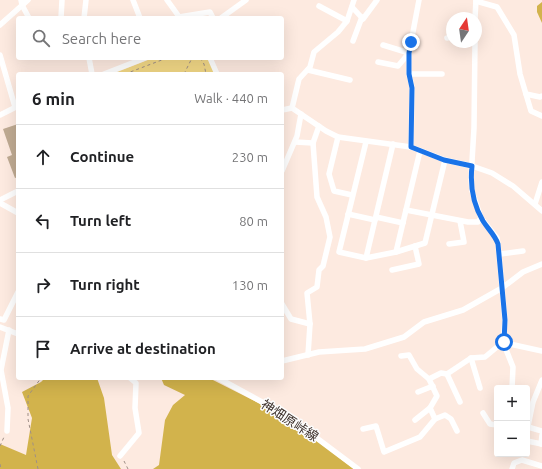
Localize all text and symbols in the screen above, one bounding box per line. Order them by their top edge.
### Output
north arrow [446,12,482,48]
search box [16,16,284,60]
icon: search [30,27,52,49]
text: Search here [62,30,141,47]
route end [402,33,420,51]
text: 6 min [32,89,75,108]
text: Walk · 440 m [194,91,268,105]
icon: ahead [32,146,54,168]
text: Continue [70,148,134,165]
text: 230 m [232,150,268,164]
icon: left [32,210,54,232]
text: Turn left [70,212,131,229]
text: 80 m [239,214,268,228]
icon: right [32,274,54,296]
text: Turn right [70,276,140,293]
text: 130 m [232,278,268,292]
route start [495,333,513,351]
icon: arrive [32,338,54,360]
text: Arrive at destination [70,340,216,357]
map controls [494,385,530,457]
button: + [494,385,530,421]
street label: 神畑原峠線 [259,396,321,444]
button: − [494,421,530,457]

